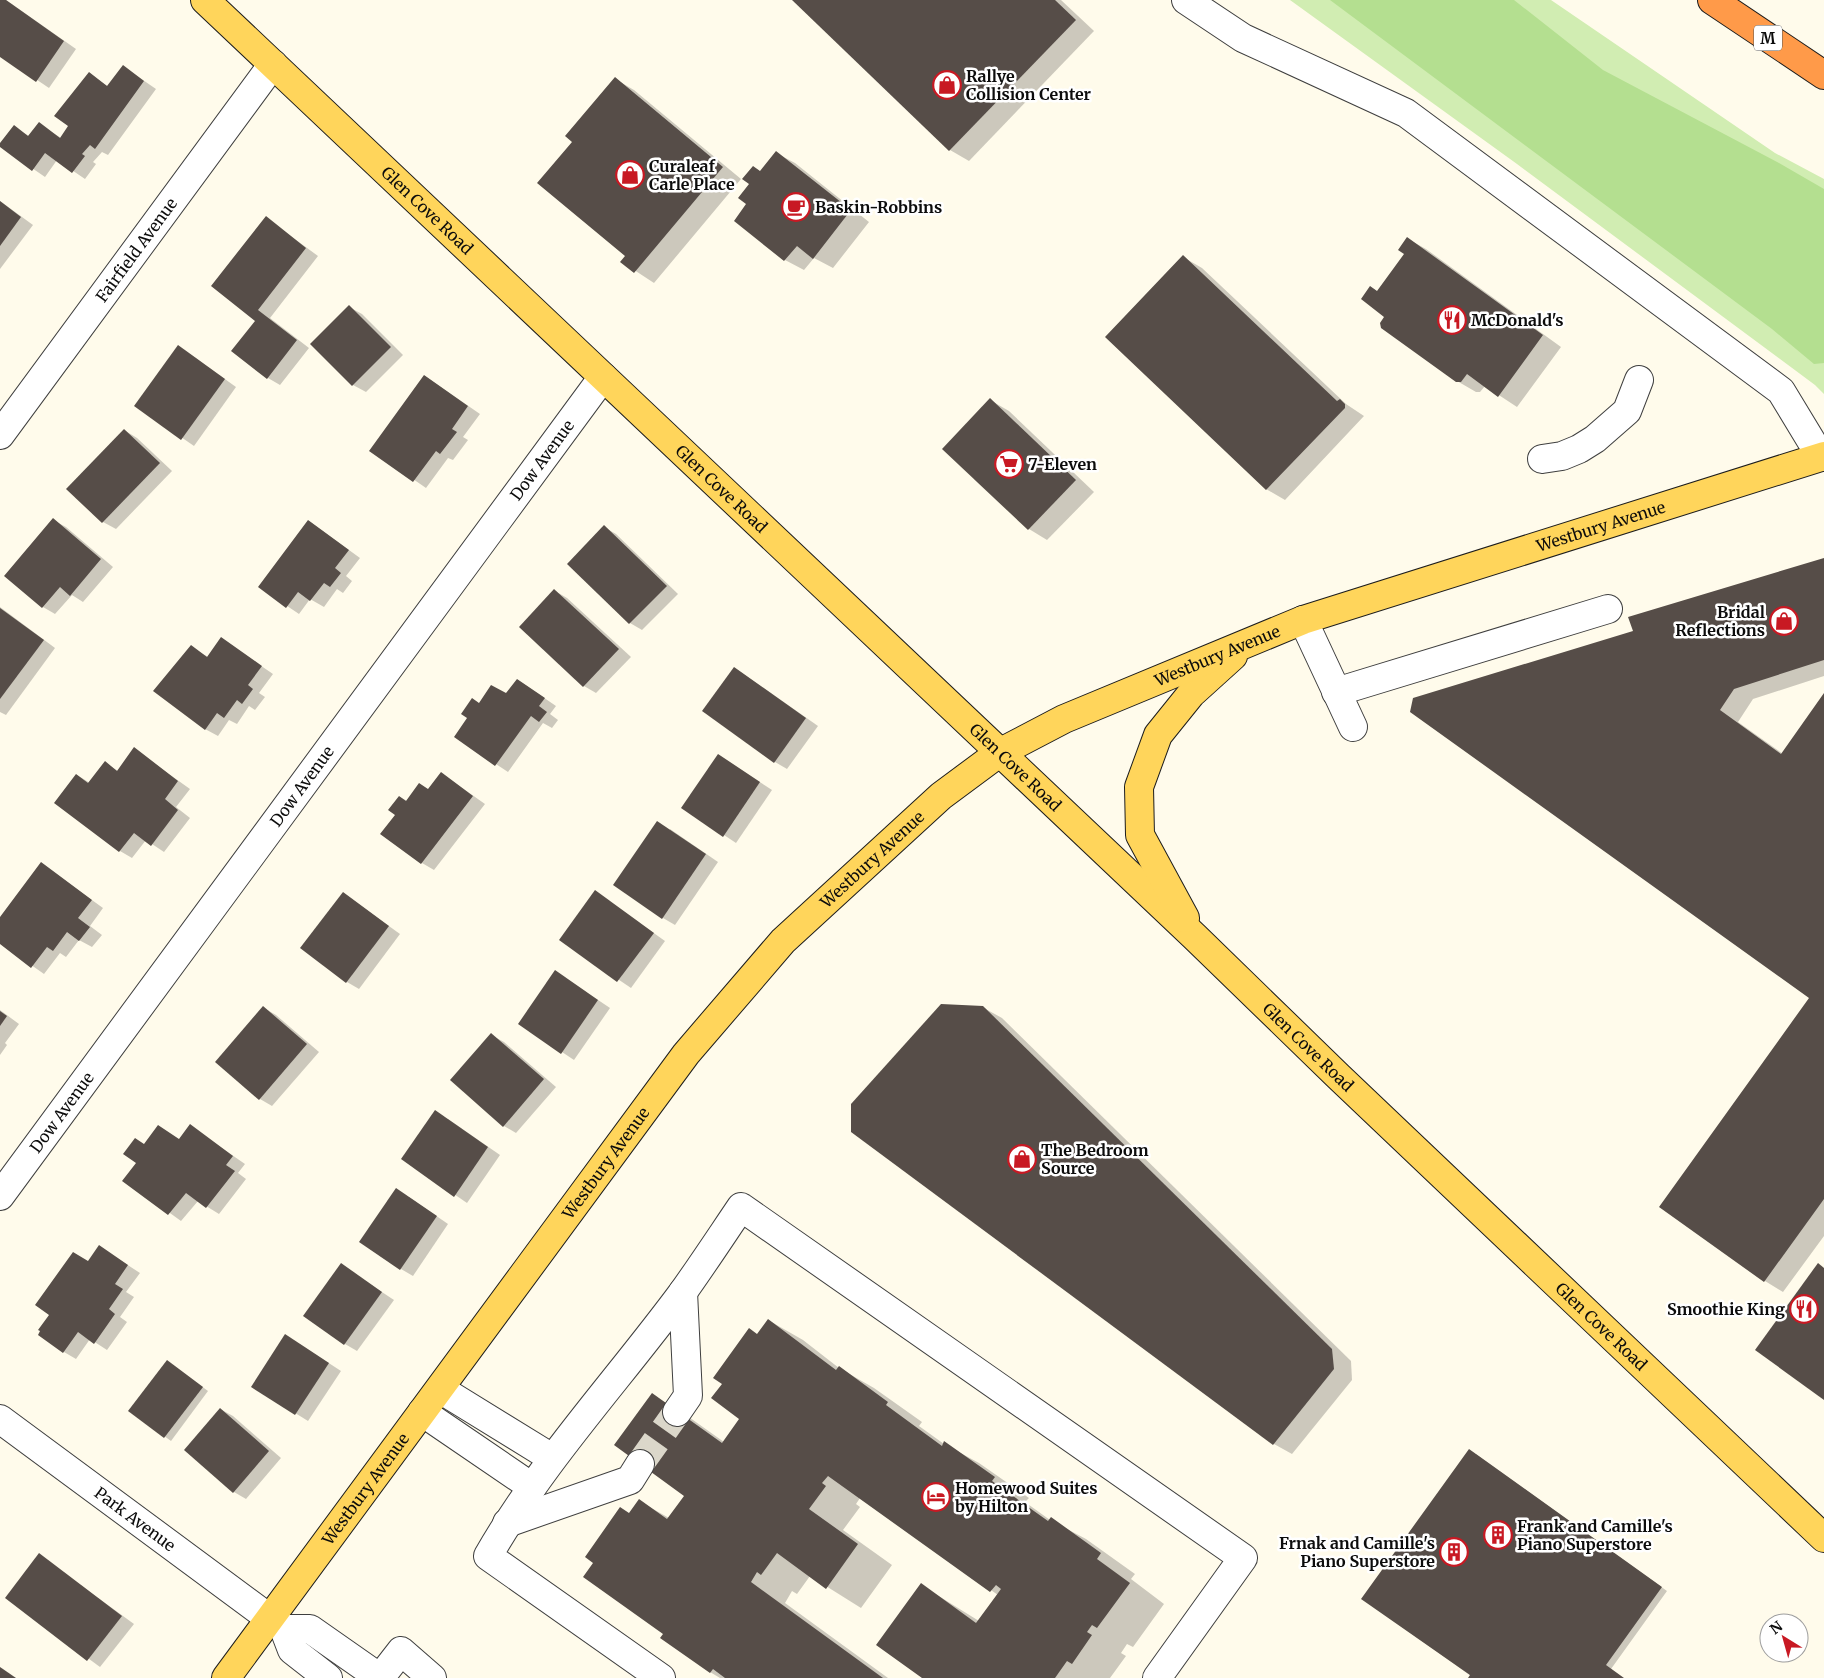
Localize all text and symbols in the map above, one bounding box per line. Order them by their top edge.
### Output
road number: M [1754,26,1782,50]
place label: Rallye Collision Center [966,66,1092,104]
shop icon: Rallye Collision Center [932,70,962,100]
place label: Curaleaf Carle Place [649,156,735,194]
shop icon: Curaleaf Carle Place [615,160,645,190]
street label: Glen Cove Road [377,162,478,259]
cafe icon: Baskin-Robbins [781,192,811,222]
street label: Fairfield Avenue [91,194,181,306]
place label: Baskin-Robbins [815,197,942,217]
restaurant icon: McDonald's [1437,305,1467,335]
place label: McDonald's [1471,310,1564,330]
street label: Dow Avenue [506,416,578,504]
street label: Glen Cove Road [671,441,772,537]
supermarket icon: 7-Eleven [994,449,1024,479]
place label: 7-Eleven [1028,454,1097,474]
street label: Westbury Avenue [1533,497,1668,556]
place label: Bridal Reflections [1675,602,1765,640]
shop icon: Bridal Reflections [1769,606,1799,636]
street label: Westbury Avenue [1151,621,1283,691]
street label: Glen Cove Road [966,719,1066,815]
street label: Dow Avenue [266,742,338,830]
street label: Westbury Avenue [815,807,928,913]
street label: Glen Cove Road [1259,998,1358,1096]
street label: Dow Avenue [25,1068,98,1157]
street label: Westbury Avenue [557,1103,654,1223]
place label: The Bedroom Source [1041,1140,1149,1178]
shop icon: The Bedroom Source [1007,1144,1037,1174]
street label: Glen Cove Road [1551,1278,1652,1375]
restaurant icon: Smoothie King [1789,1294,1819,1324]
place label: Smoothie King [1667,1299,1785,1319]
street label: Westbury Avenue [317,1429,413,1549]
place label: Homewood Suites by Hilton [955,1478,1097,1516]
street label: Park Avenue [91,1482,179,1555]
hotel icon: Homewood Suites by Hilton [921,1482,951,1512]
place label: Frank and Camille's Piano Superstore [1517,1516,1673,1554]
building icon: Frank and Camille's Piano Superstore [1483,1520,1513,1550]
place label: Frnak and Camille's Piano Superstore [1279,1533,1435,1571]
building icon: Frnak and Camille's Piano Superstore [1439,1537,1469,1567]
north arrow [1759,1613,1809,1663]
text: N [1766,1617,1786,1638]

